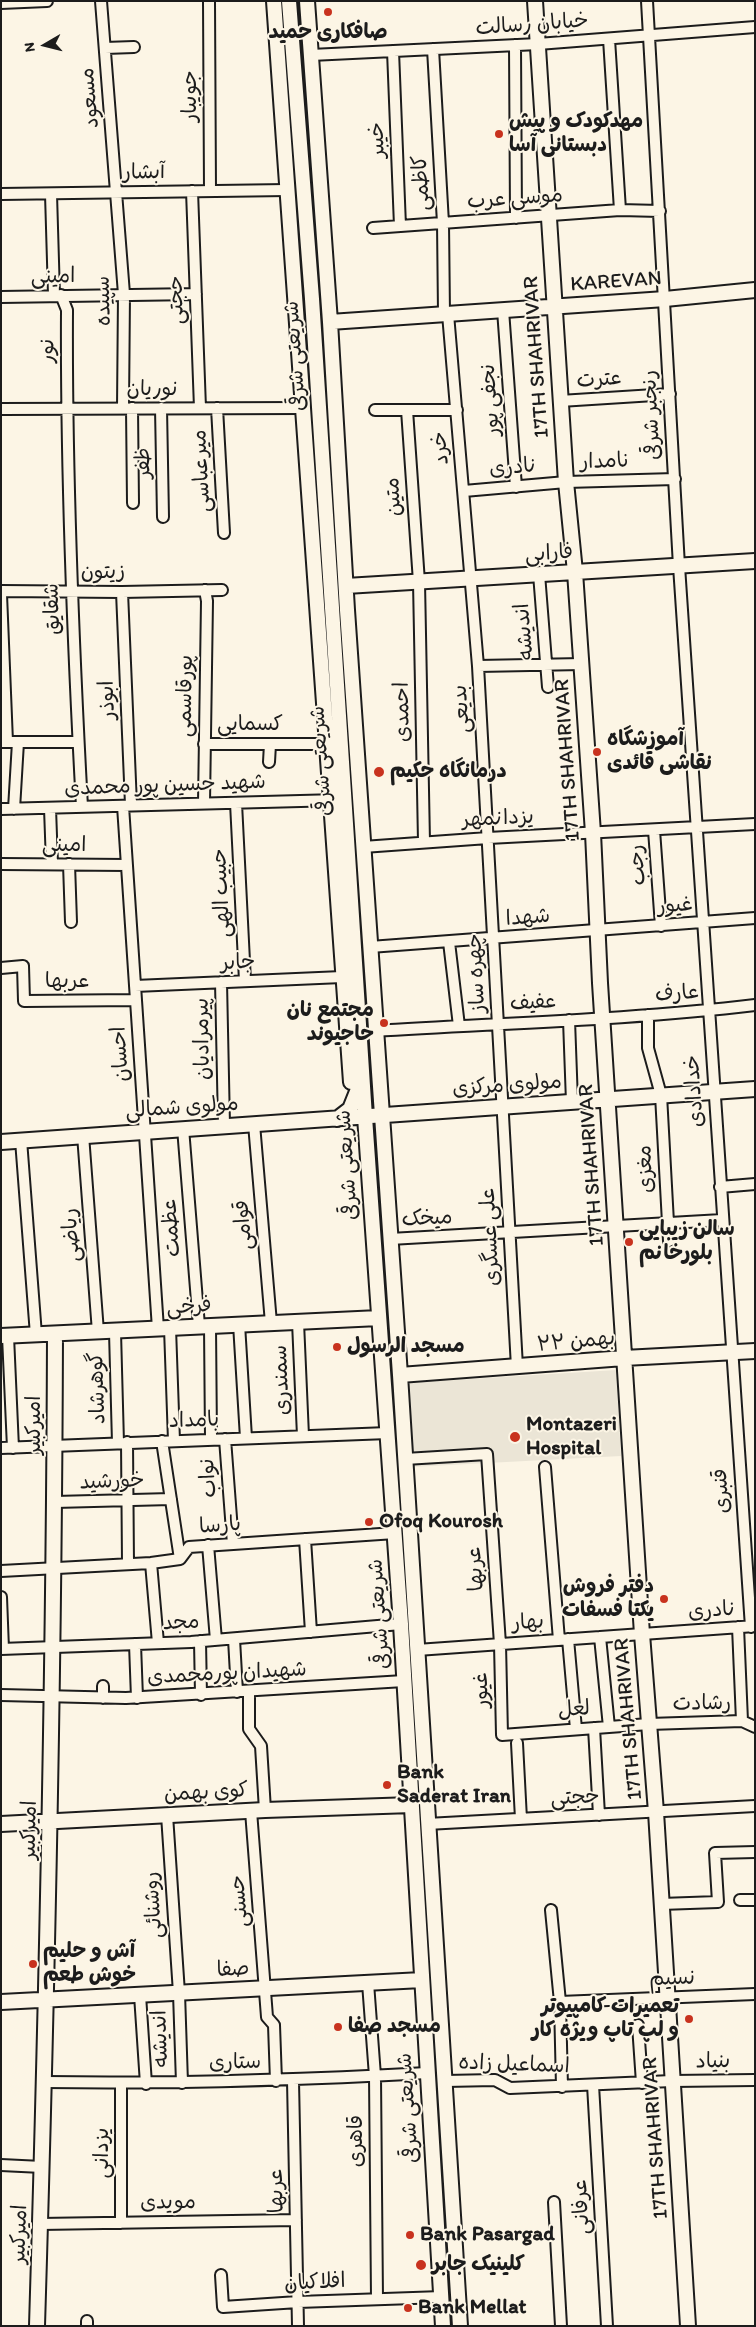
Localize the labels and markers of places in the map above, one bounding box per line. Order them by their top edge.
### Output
marker: صافکاری حمید [322,6,334,18]
place label: صافکاری حمید [268,20,388,46]
place label: مهدکودک و پیش دبستانی آسا [509,109,643,159]
marker: مهدکودک و پیش دبستانی آسا [493,128,505,140]
place label: آموزشگاه نقاشی قائدی [607,727,712,777]
marker: آموزشگاه نقاشی قائدی [591,746,603,758]
place label: درمانگاه حکیم [390,759,507,785]
marker: درمانگاه حکیم [372,765,386,779]
place label: مجتمع نان حاجیوند [286,998,374,1048]
marker: مجتمع نان حاجیوند [378,1017,390,1029]
place label: سالن زیبایی بلورخانم [639,1217,735,1267]
marker: سالن زیبایی بلورخانم [623,1236,635,1248]
place label: مسجد الرسول [347,1334,465,1360]
marker: مسجد الرسول [331,1341,343,1353]
place label: Montazeri Hospital [526,1412,617,1462]
marker: Montazeri Hospital [508,1430,522,1444]
place label: Ofoq Kourosh [379,1509,503,1535]
marker: Ofoq Kourosh [363,1516,375,1528]
place label: دفتر فروش یکتا فسفات [562,1574,654,1624]
marker: دفتر فروش یکتا فسفات [658,1593,670,1605]
place label: Bank Saderat Iran [397,1760,511,1810]
marker: Bank Saderat Iran [381,1779,393,1791]
place label: آش و حلیم خوش طعم [43,1939,136,1989]
marker: آش و حلیم خوش طعم [27,1958,39,1970]
place label: تعمیرات کامپیوتر و لپ تاپ ویژه کار [532,1994,679,2044]
marker: تعمیرات کامپیوتر و لپ تاپ ویژه کار [683,2013,695,2025]
place label: مسجد صفا [348,2014,441,2040]
marker: مسجد صفا [332,2021,344,2033]
place label: Bank Pasargad [420,2222,555,2248]
marker: Bank Pasargad [404,2229,416,2241]
place label: کلینیک جابر [432,2252,525,2278]
marker: کلینیک جابر [414,2258,428,2272]
place label: Bank Mellat [418,2295,526,2321]
marker: Bank Mellat [402,2302,414,2314]

